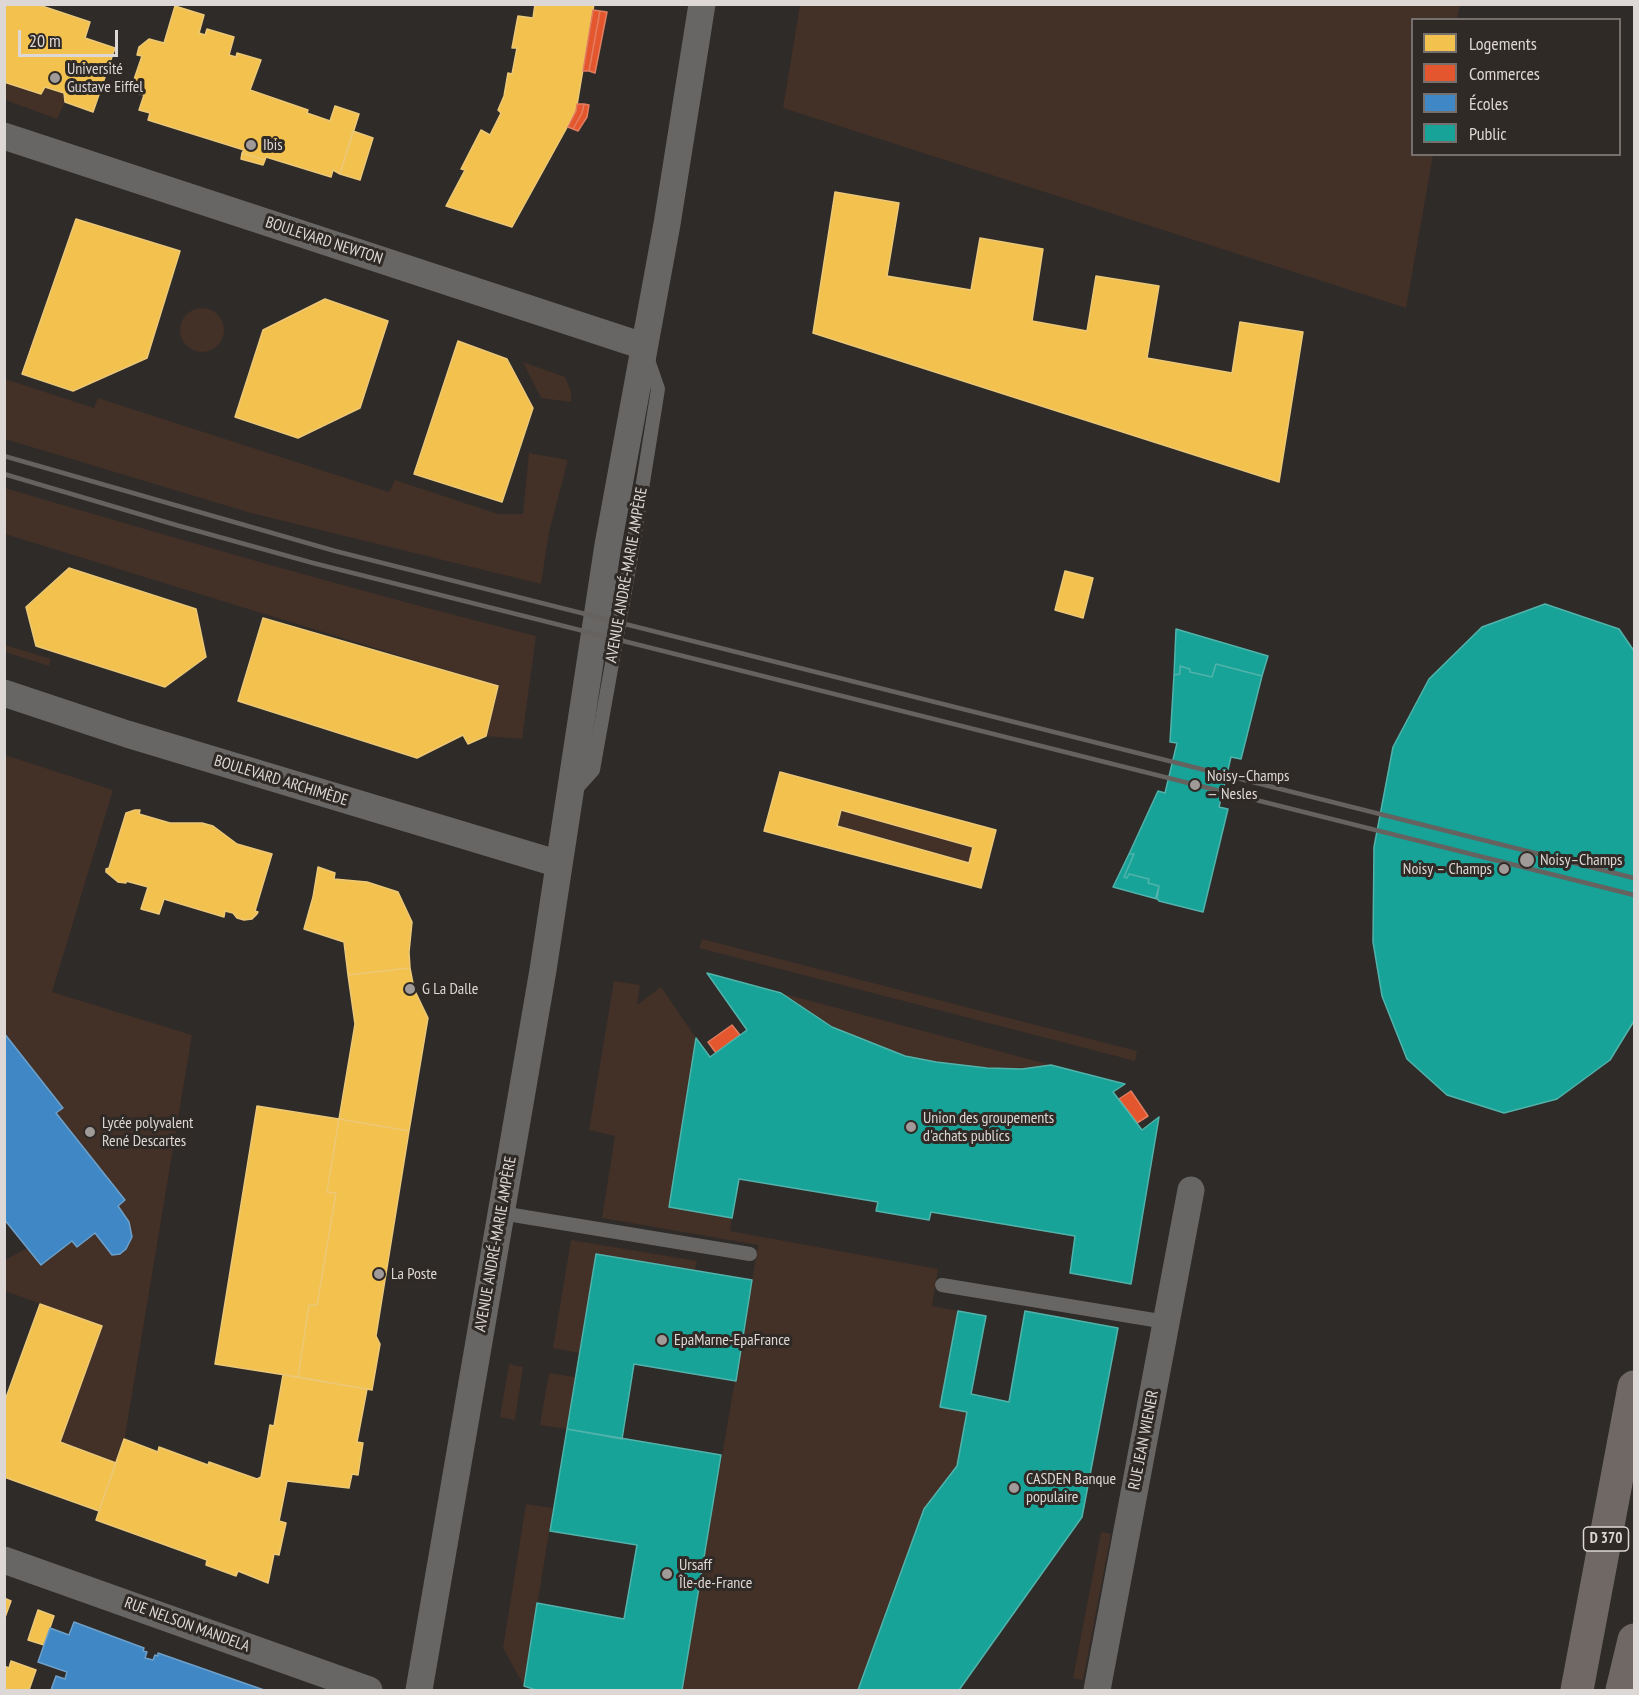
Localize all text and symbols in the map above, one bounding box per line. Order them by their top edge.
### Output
scale bar [21,18,122,56]
legend [1411,18,1621,156]
text: 20 m [29,29,61,52]
text: Logements [1469,32,1537,55]
place label: Université Gustave Eiffel [67,59,143,97]
text: Commerces [1469,62,1540,85]
marker: Université Gustave Eiffel [48,71,62,85]
text: Écoles [1469,92,1508,115]
text: Public [1469,122,1507,145]
place label: Ibis [263,135,283,155]
marker: Ibis [244,138,258,152]
street label: BOULEVARD NEWTON [263,213,385,269]
street label: AVENUE ANDRÉ-MARIE AMPÈRE [602,486,652,664]
street label: BOULEVARD ARCHIMÈDE [212,752,350,810]
place label: Noisy–Champs — Nesles [1207,766,1289,804]
marker: Noisy–Champs — Nesles [1188,778,1202,792]
place label: Noisy–Champs [1540,850,1622,870]
marker: Noisy–Champs [1518,851,1536,869]
place label: Noisy – Champs [1403,859,1492,879]
marker: Noisy – Champs [1497,862,1511,876]
place label: G La Dalle [422,979,478,999]
marker: G La Dalle [403,982,417,996]
place label: Union des groupements d'achats publics [923,1108,1054,1146]
place label: Lycée polyvalent René Descartes [102,1113,194,1151]
marker: Union des groupements d'achats publics [904,1120,918,1134]
marker: Lycée polyvalent René Descartes [83,1125,97,1139]
street label: AVENUE ANDRÉ-MARIE AMPÈRE [471,1155,521,1333]
place label: La Poste [391,1264,437,1284]
marker: La Poste [372,1267,386,1281]
place label: EpaMarne-EpaFrance [674,1330,790,1350]
marker: EpaMarne-EpaFrance [655,1333,669,1347]
street label: RUE JEAN WIENER [1125,1389,1163,1491]
place label: CASDEN Banque populaire [1026,1469,1116,1507]
marker: CASDEN Banque populaire [1007,1481,1021,1495]
road number: D 370 [1584,1527,1628,1551]
place label: Ursaff Île-de-France [679,1555,752,1593]
marker: Ursaff Île-de-France [660,1567,674,1581]
street label: RUE NELSON MANDELA [122,1593,252,1657]

